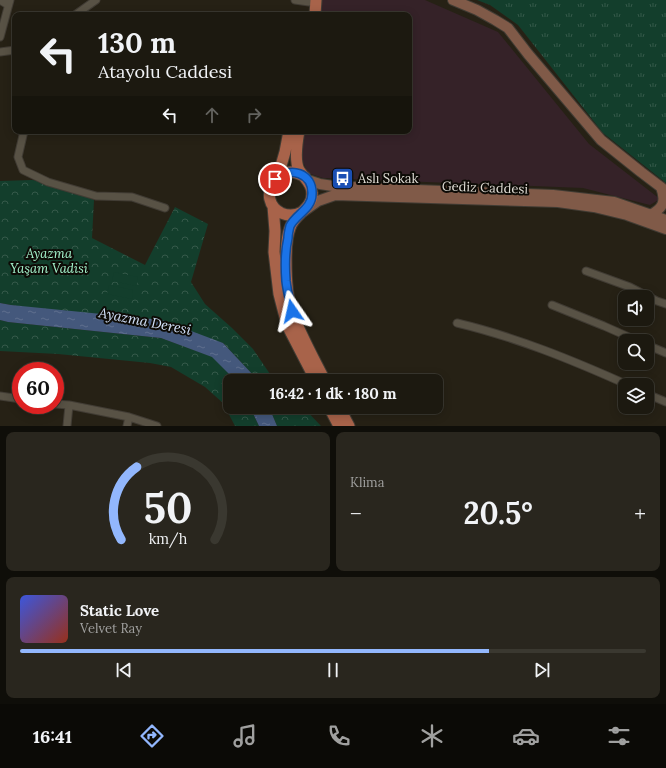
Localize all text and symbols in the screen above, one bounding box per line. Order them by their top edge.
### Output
text: 130 m [98,25,176,61]
icon: left [32,28,84,80]
text: Atayolu Caddesi [98,60,232,83]
icon: left [159,104,181,126]
icon: ahead [201,104,223,126]
icon: right [243,104,265,126]
pin [258,162,292,196]
bus stop icon: Aslı Sokak [329,165,355,191]
icon: arrive [264,168,286,190]
place label: Aslı Sokak [357,170,418,187]
street label: Gediz Caddesi [441,177,529,198]
park label: Ayazma Yaşam Vadisi [10,245,89,277]
position arrow [271,290,313,332]
map controls [618,290,654,414]
button: sound [618,290,654,326]
water label: Ayazma Deresi [96,303,193,339]
button: search [618,334,654,370]
speed limit sign: 60 [12,362,64,414]
button: layers [618,378,654,414]
text: 16:42 · 1 dk · 180 m [269,384,397,403]
text: Klima [350,474,384,491]
text: 50 [144,480,192,533]
text: 20.5° [463,494,533,532]
text: − [350,499,362,527]
text: + [634,499,646,527]
text: km/h [149,529,188,548]
text: Static Love [80,601,159,620]
text: Velvet Ray [80,620,142,637]
icon: previous [113,659,135,681]
icon: pause [322,659,344,681]
icon: next [531,659,553,681]
icon: directions [138,722,166,750]
icon: music [231,722,259,750]
icon: phone [325,722,353,750]
icon: climate [418,722,446,750]
icon: car [512,722,540,750]
icon: filters [605,722,633,750]
text: 16:41 [33,725,72,748]

